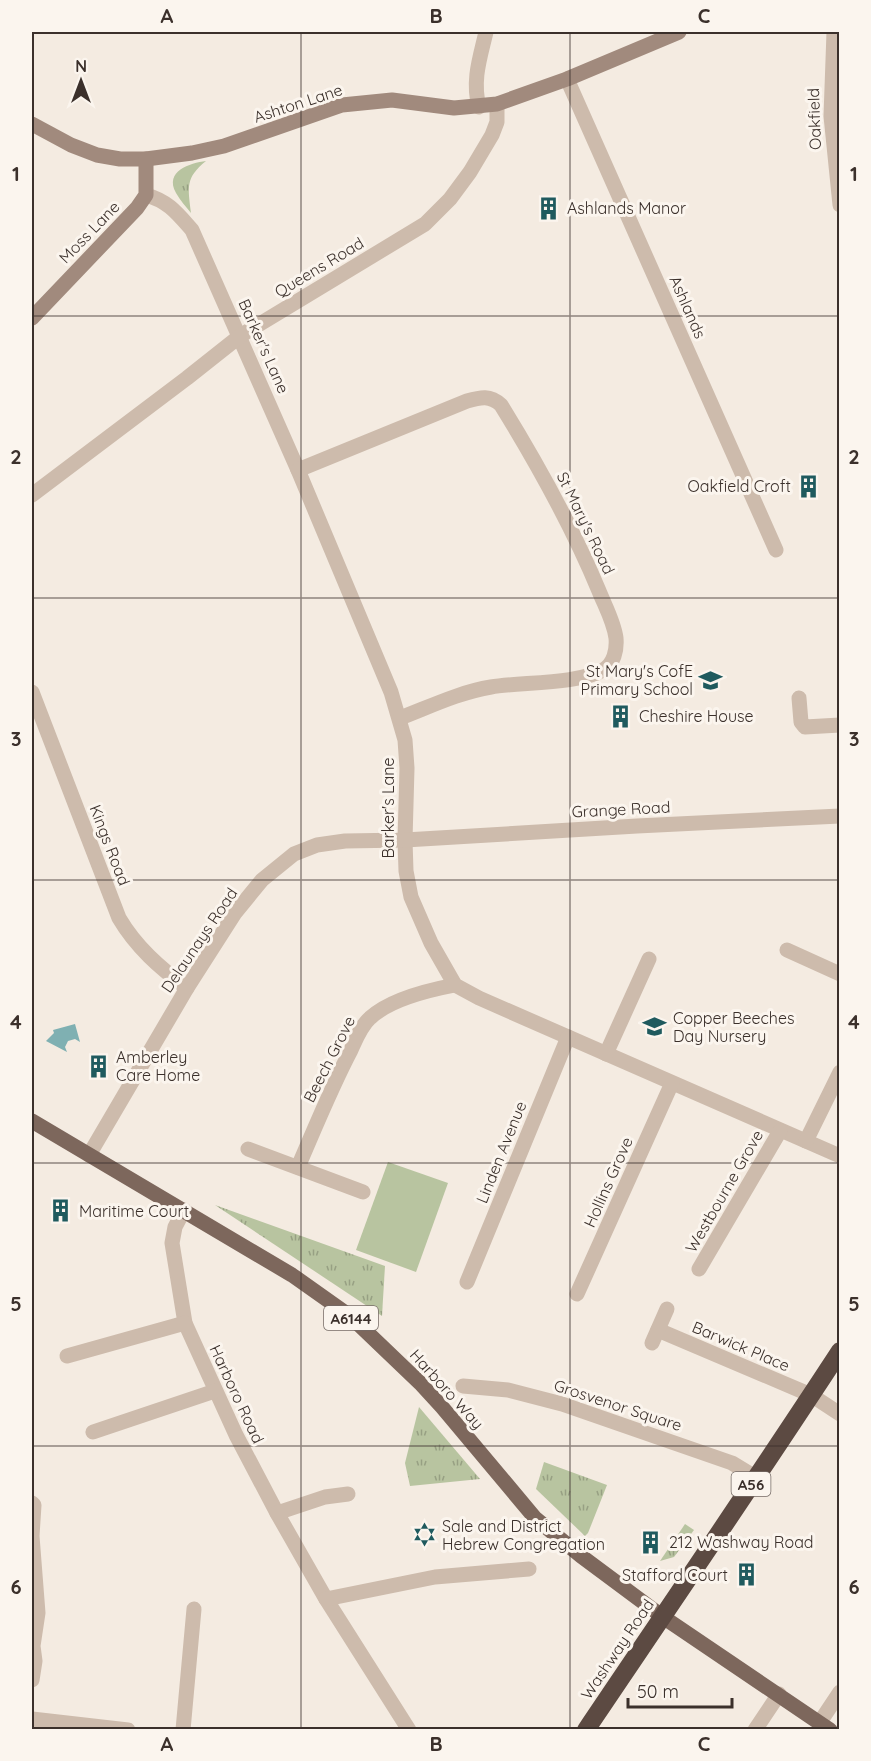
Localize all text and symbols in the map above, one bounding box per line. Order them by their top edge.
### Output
text: A [161,3,174,28]
text: B [429,3,443,28]
text: C [698,3,711,28]
north arrow [51,51,111,111]
text: N [75,56,87,76]
street label: Ashton Lane [251,79,345,127]
street label: Oakfield [803,88,825,150]
text: 1 [12,161,20,186]
text: 1 [850,161,858,186]
building icon: Ashlands Manor [536,195,562,221]
street label: Moss Lane [54,197,124,267]
place label: Ashlands Manor [567,198,686,218]
street label: Queens Road [271,233,367,301]
street label: Ashlands [665,272,711,342]
street label: Barker's Lane [234,296,294,396]
text: 2 [10,444,22,469]
text: 2 [848,444,860,469]
street label: St Mary's Road [553,468,619,578]
building icon: Oakfield Croft [796,473,822,499]
place label: Oakfield Croft [688,476,791,496]
place label: St Mary's CofE Primary School [581,661,693,699]
school or university icon: St Mary's CofE Primary School [698,667,724,693]
building icon: Cheshire House [608,703,634,729]
place label: Cheshire House [639,706,754,726]
text: 3 [11,726,21,751]
text: 3 [849,726,859,751]
street label: Barker's Lane [378,757,398,859]
street label: Grange Road [571,796,671,822]
street label: Kings Road [85,802,135,888]
street label: Delaunays Road [156,884,242,996]
place label: Copper Beeches Day Nursery [673,1008,794,1046]
text: 4 [10,1009,22,1034]
text: 4 [848,1009,860,1034]
street label: Beech Grove [299,1013,359,1105]
school or university icon: Copper Beeches Day Nursery [642,1014,668,1040]
place label: Amberley Care Home [116,1047,200,1085]
building icon: Amberley Care Home [85,1053,111,1079]
street label: Linden Avenue [471,1098,531,1206]
street label: Westbourne Grove [681,1126,767,1256]
street label: Hollins Grove [579,1134,637,1230]
building icon: Maritime Court [48,1198,74,1224]
place label: Maritime Court [79,1201,189,1221]
text: 5 [10,1291,22,1316]
text: 5 [848,1291,860,1316]
road number: A6144 [324,1306,378,1330]
street label: Barwick Place [689,1316,793,1376]
street label: Harboro Road [205,1342,269,1446]
street label: Harboro Way [406,1345,488,1433]
street label: Grosvenor Square [552,1375,684,1435]
road number: A56 [732,1472,771,1496]
place label: Sale and District Hebrew Congregation [442,1516,605,1554]
synagogue icon: Sale and District Hebrew Congregation [411,1522,437,1548]
building icon: 212 Washway Road [638,1529,664,1555]
place label: 212 Washway Road [669,1532,814,1552]
building icon: Stafford Court [733,1562,759,1588]
place label: Stafford Court [622,1565,728,1585]
text: 6 [10,1574,22,1599]
text: 6 [848,1574,860,1599]
street label: Washway Road [576,1595,658,1703]
scale bar [628,1671,732,1709]
text: 50 m [637,1680,679,1703]
text: A [161,1731,174,1756]
text: B [429,1731,443,1756]
text: C [698,1731,711,1756]

